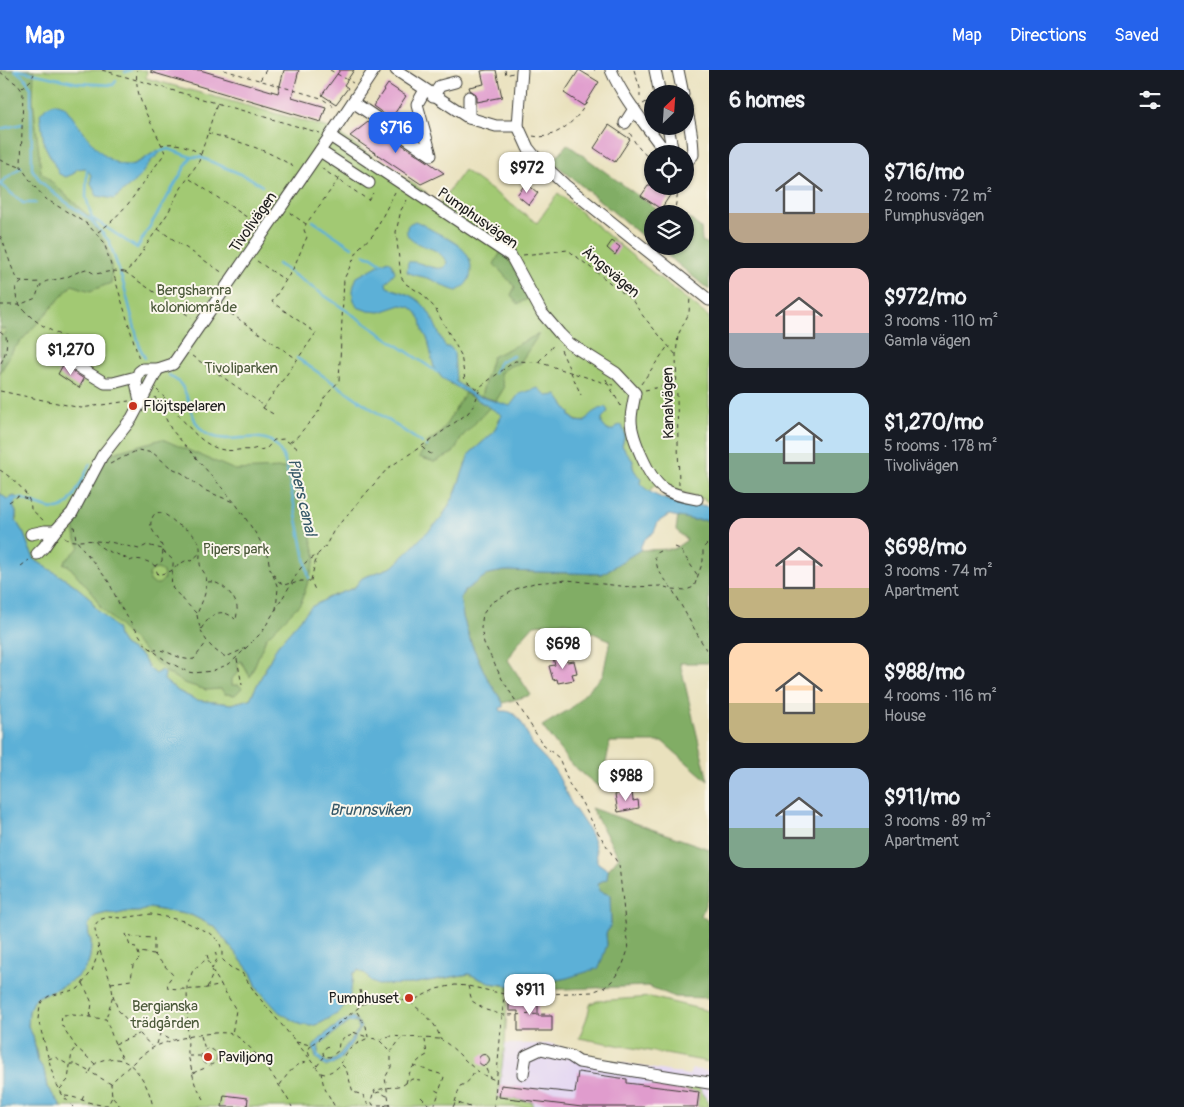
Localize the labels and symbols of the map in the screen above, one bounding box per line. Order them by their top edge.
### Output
north arrow [644,85,694,135]
pin: $716 [366,112,426,154]
pin: $972 [497,152,557,194]
street label: Pumphusvägen [434,184,522,253]
street label: Tivolivägen [226,188,281,256]
street label: Ängsvägen [578,243,644,302]
park label: Bergshamra koloniområde [151,281,238,317]
pin: $1,270 [30,334,112,376]
park label: Tivoliparken [204,359,278,378]
street label: Kanalvägen [658,367,679,439]
place label: Flöjtspelaren [143,397,226,416]
marker: Flöjtspelaren [127,400,139,412]
water label: Pipers canal [283,457,321,540]
park label: Pipers park [203,540,270,559]
pin: $698 [533,628,593,670]
pin: $988 [596,760,656,802]
water label: Brunnsviken [329,800,411,820]
pin: $911 [500,974,560,1016]
place label: Pumphuset [328,989,400,1008]
marker: Pumphuset [403,992,415,1004]
park label: Bergianska trädgården [129,997,200,1033]
place label: Paviljong [218,1048,273,1067]
marker: Paviljong [202,1051,214,1063]

